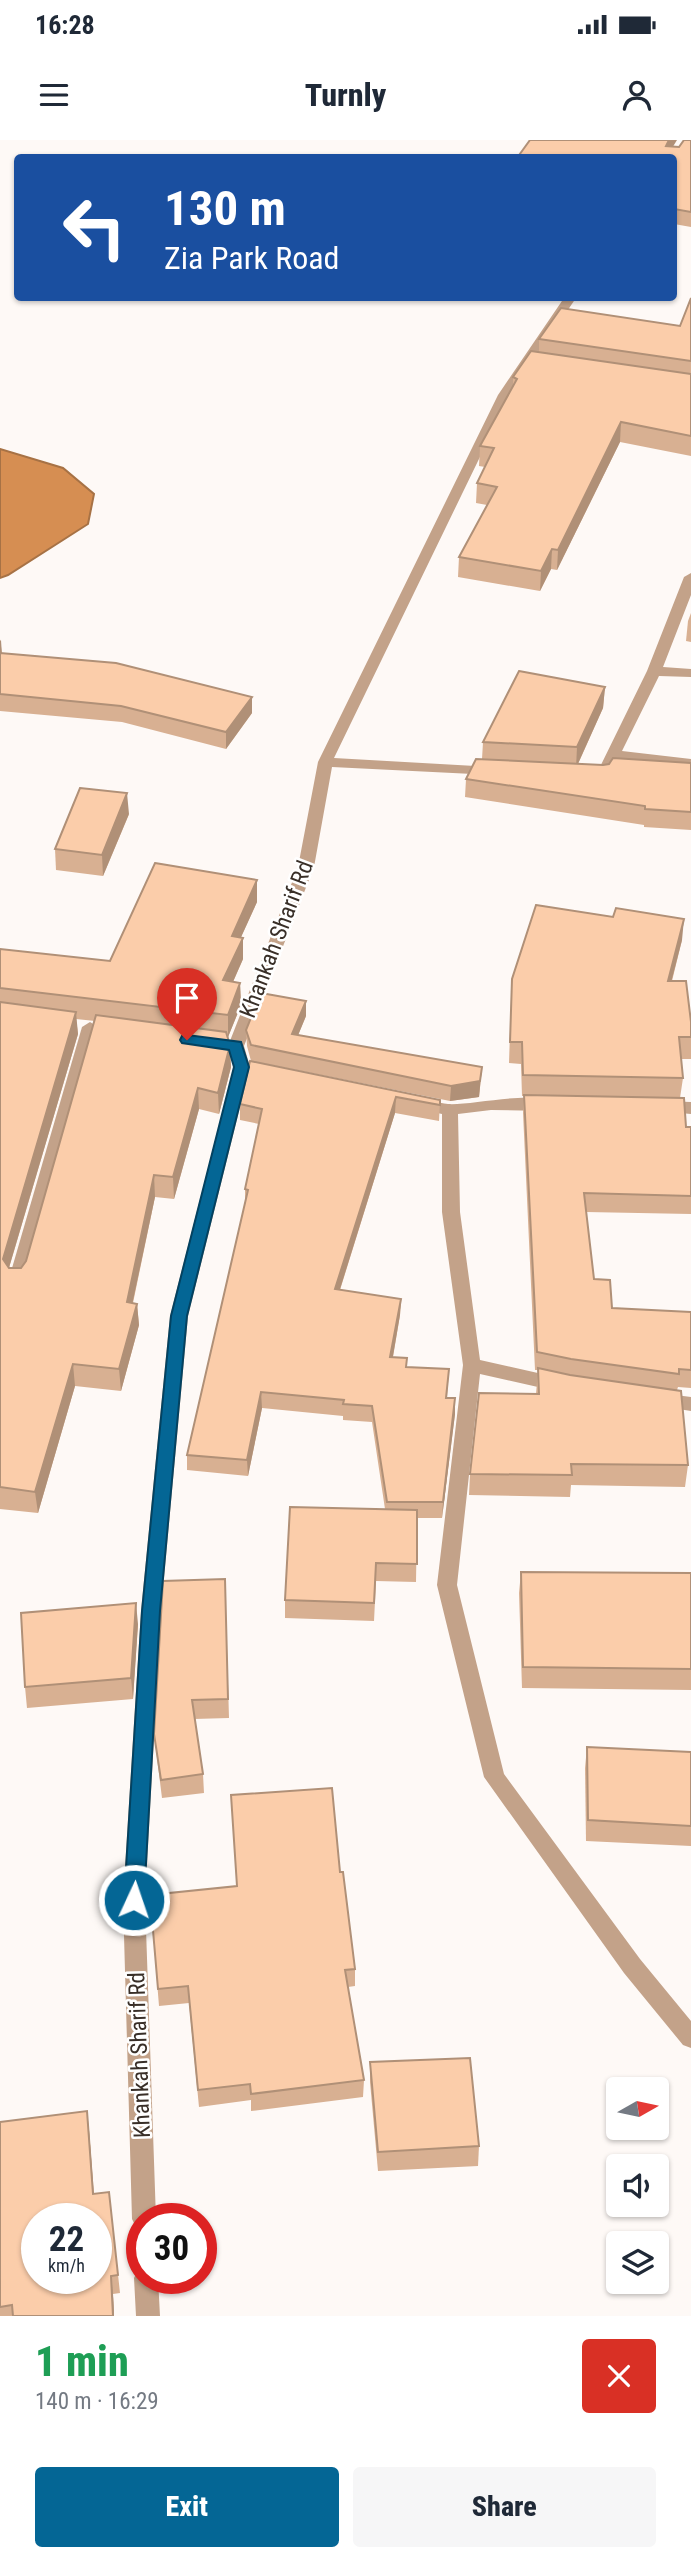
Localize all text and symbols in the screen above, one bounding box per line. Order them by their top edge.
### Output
text: 16:28 [35,10,95,40]
icon: menu [35,76,73,114]
text: Turnly [305,76,386,114]
icon: person [618,76,656,114]
text: 130 m [164,180,286,237]
icon: left [49,182,140,273]
text: Zia Park Road [164,239,339,277]
street label: Khankah Sharif Rd [234,857,319,1022]
pin [157,968,217,1040]
icon: arrive [168,979,206,1017]
position arrow [97,1863,171,1937]
street label: Khankah Sharif Rd [123,1972,156,2138]
north arrow [606,2077,668,2140]
map controls [606,2077,669,2294]
button: sound [606,2154,669,2217]
speed limit sign: 30 [126,2203,217,2294]
text: 22 [49,2219,84,2260]
button: layers [606,2231,669,2294]
text: km/h [48,2255,85,2276]
text: 1 min [35,2337,129,2386]
button: close [582,2339,656,2413]
text: 140 m · 16:29 [35,2388,159,2415]
button: Exit [35,2467,339,2547]
button: Share [353,2467,656,2547]

